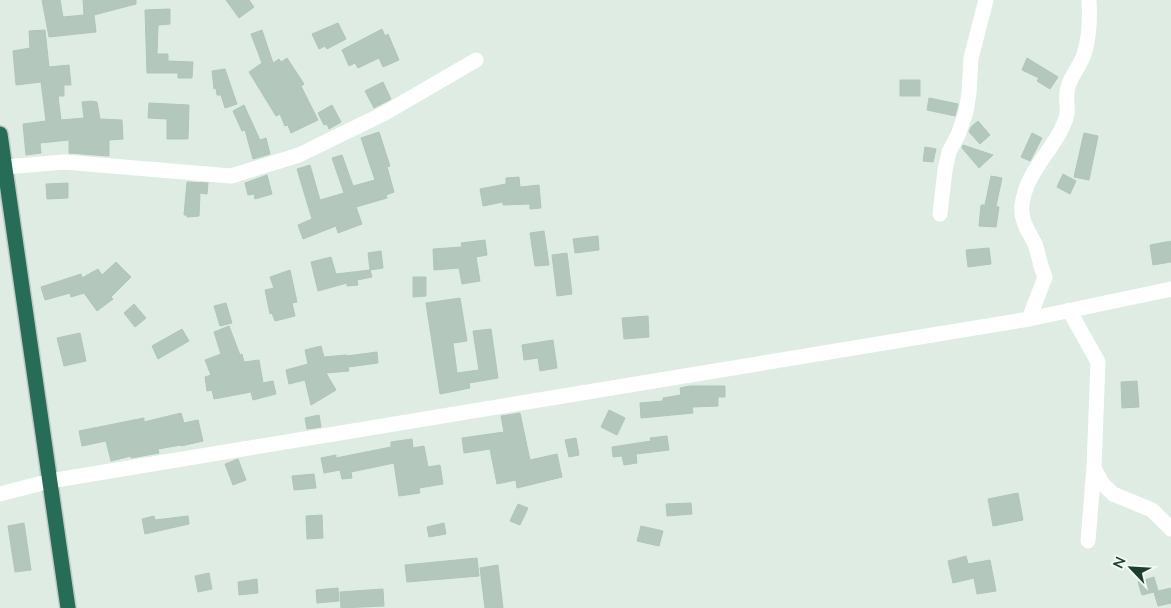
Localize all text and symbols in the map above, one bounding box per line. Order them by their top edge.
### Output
north arrow [1106,543,1156,593]
text: N [1109,554,1129,571]

